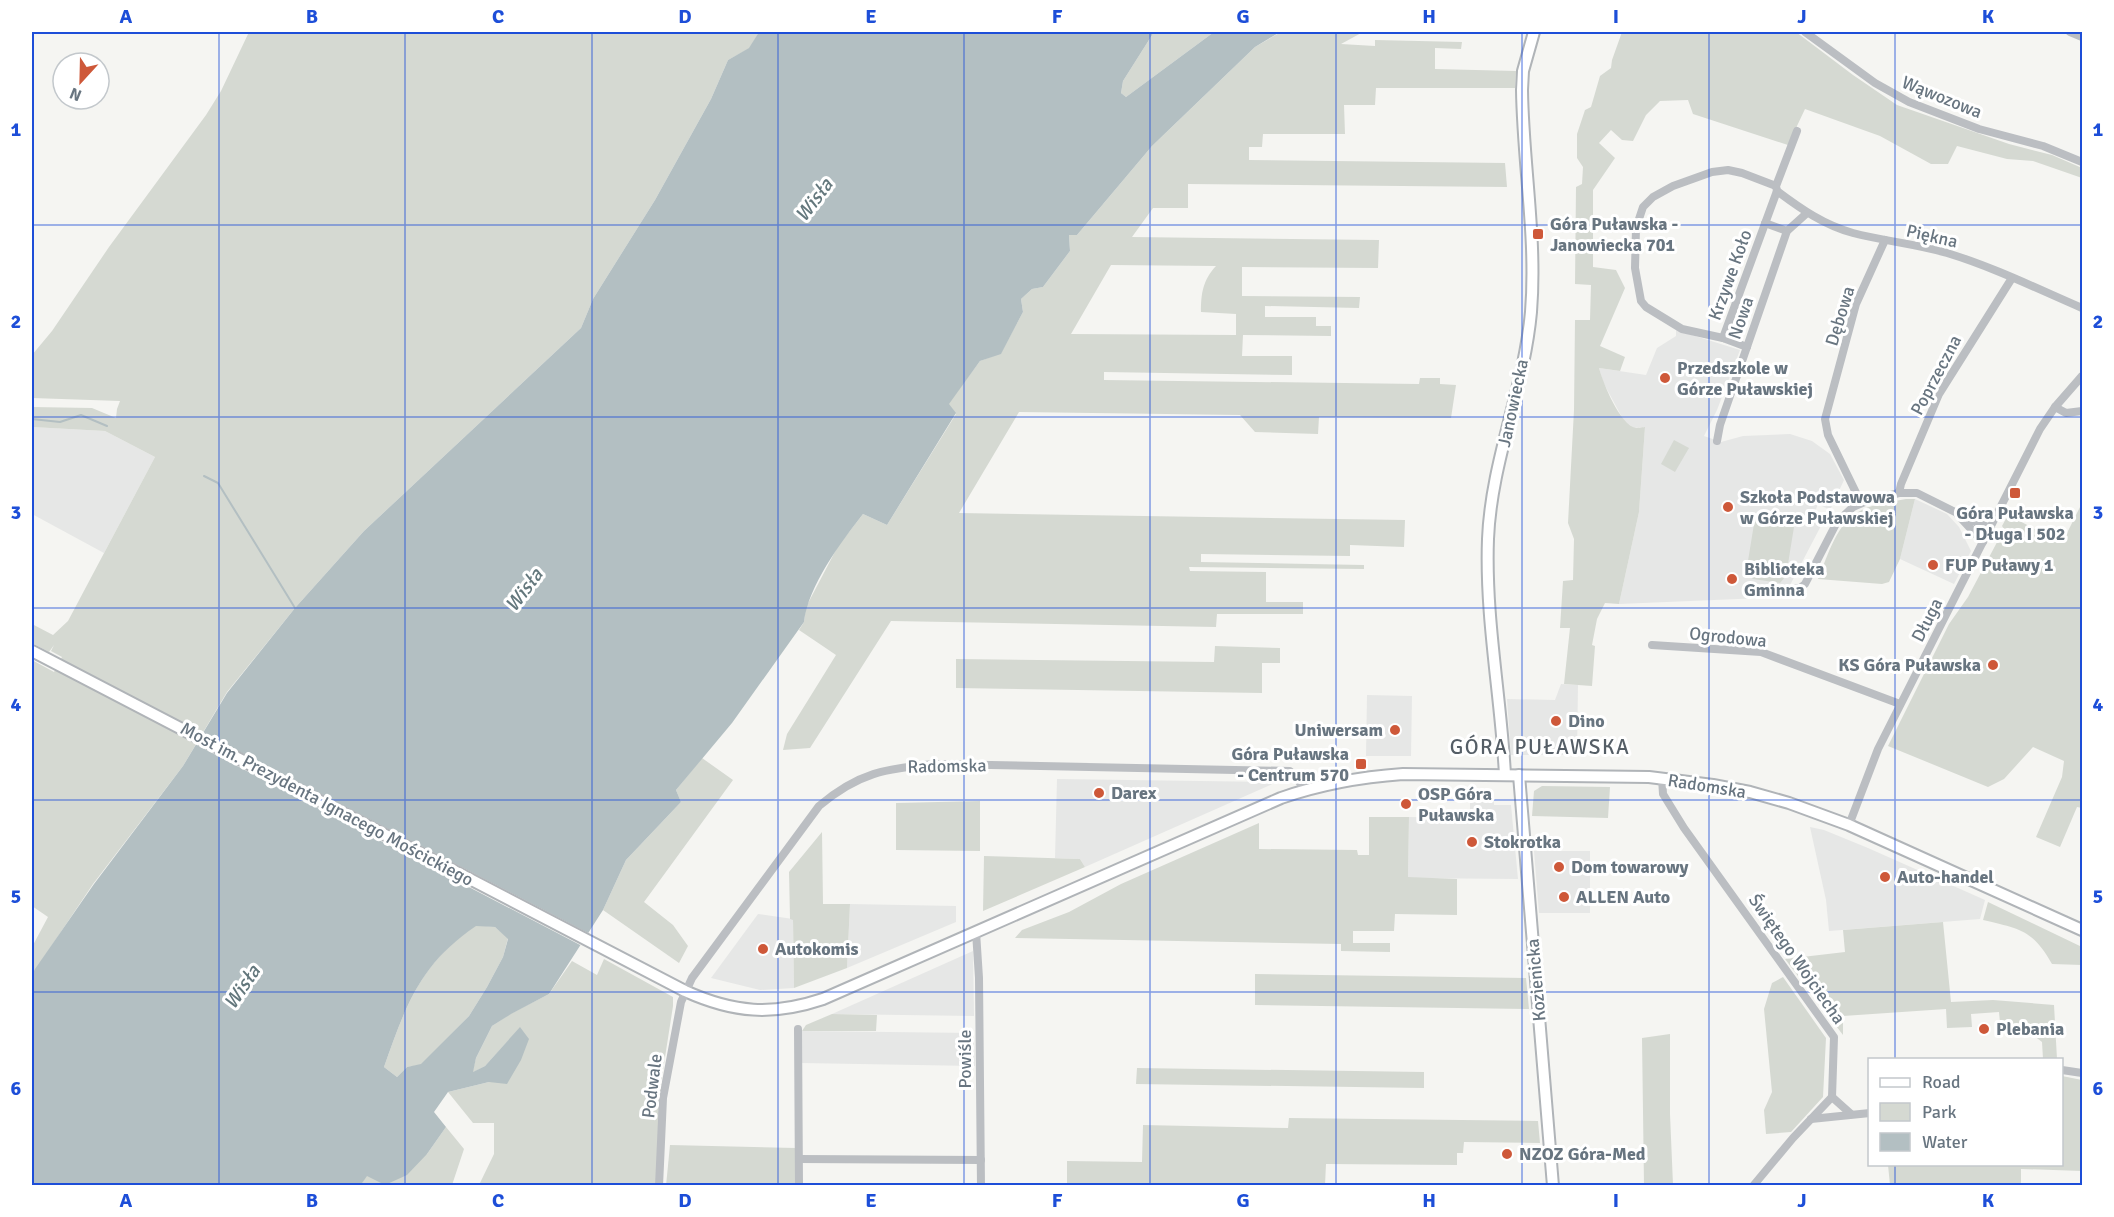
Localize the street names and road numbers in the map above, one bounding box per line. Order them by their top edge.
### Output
street label: Wąwozowa [1899,71,1985,123]
street label: Piękna [1904,219,1960,253]
street label: Krzywe Koło [1703,227,1757,323]
street label: Dębowa [1821,283,1859,349]
street label: Nowa [1724,294,1758,342]
street label: Poprzeczna [1906,331,1966,419]
street label: Janowiecka [1493,357,1533,449]
street label: Długa [1907,594,1947,646]
street label: Ogrodowa [1688,622,1768,652]
street label: Most im. Prezydenta Ignacego Mościckiego [177,717,477,891]
street label: Radomska [907,754,987,778]
street label: Radomska [1666,769,1748,803]
street label: Świętego Wojciecha [1744,890,1850,1028]
street label: Kozienicka [1521,938,1551,1022]
street label: Powiśle [954,1029,976,1089]
street label: Podwale [637,1053,667,1119]

